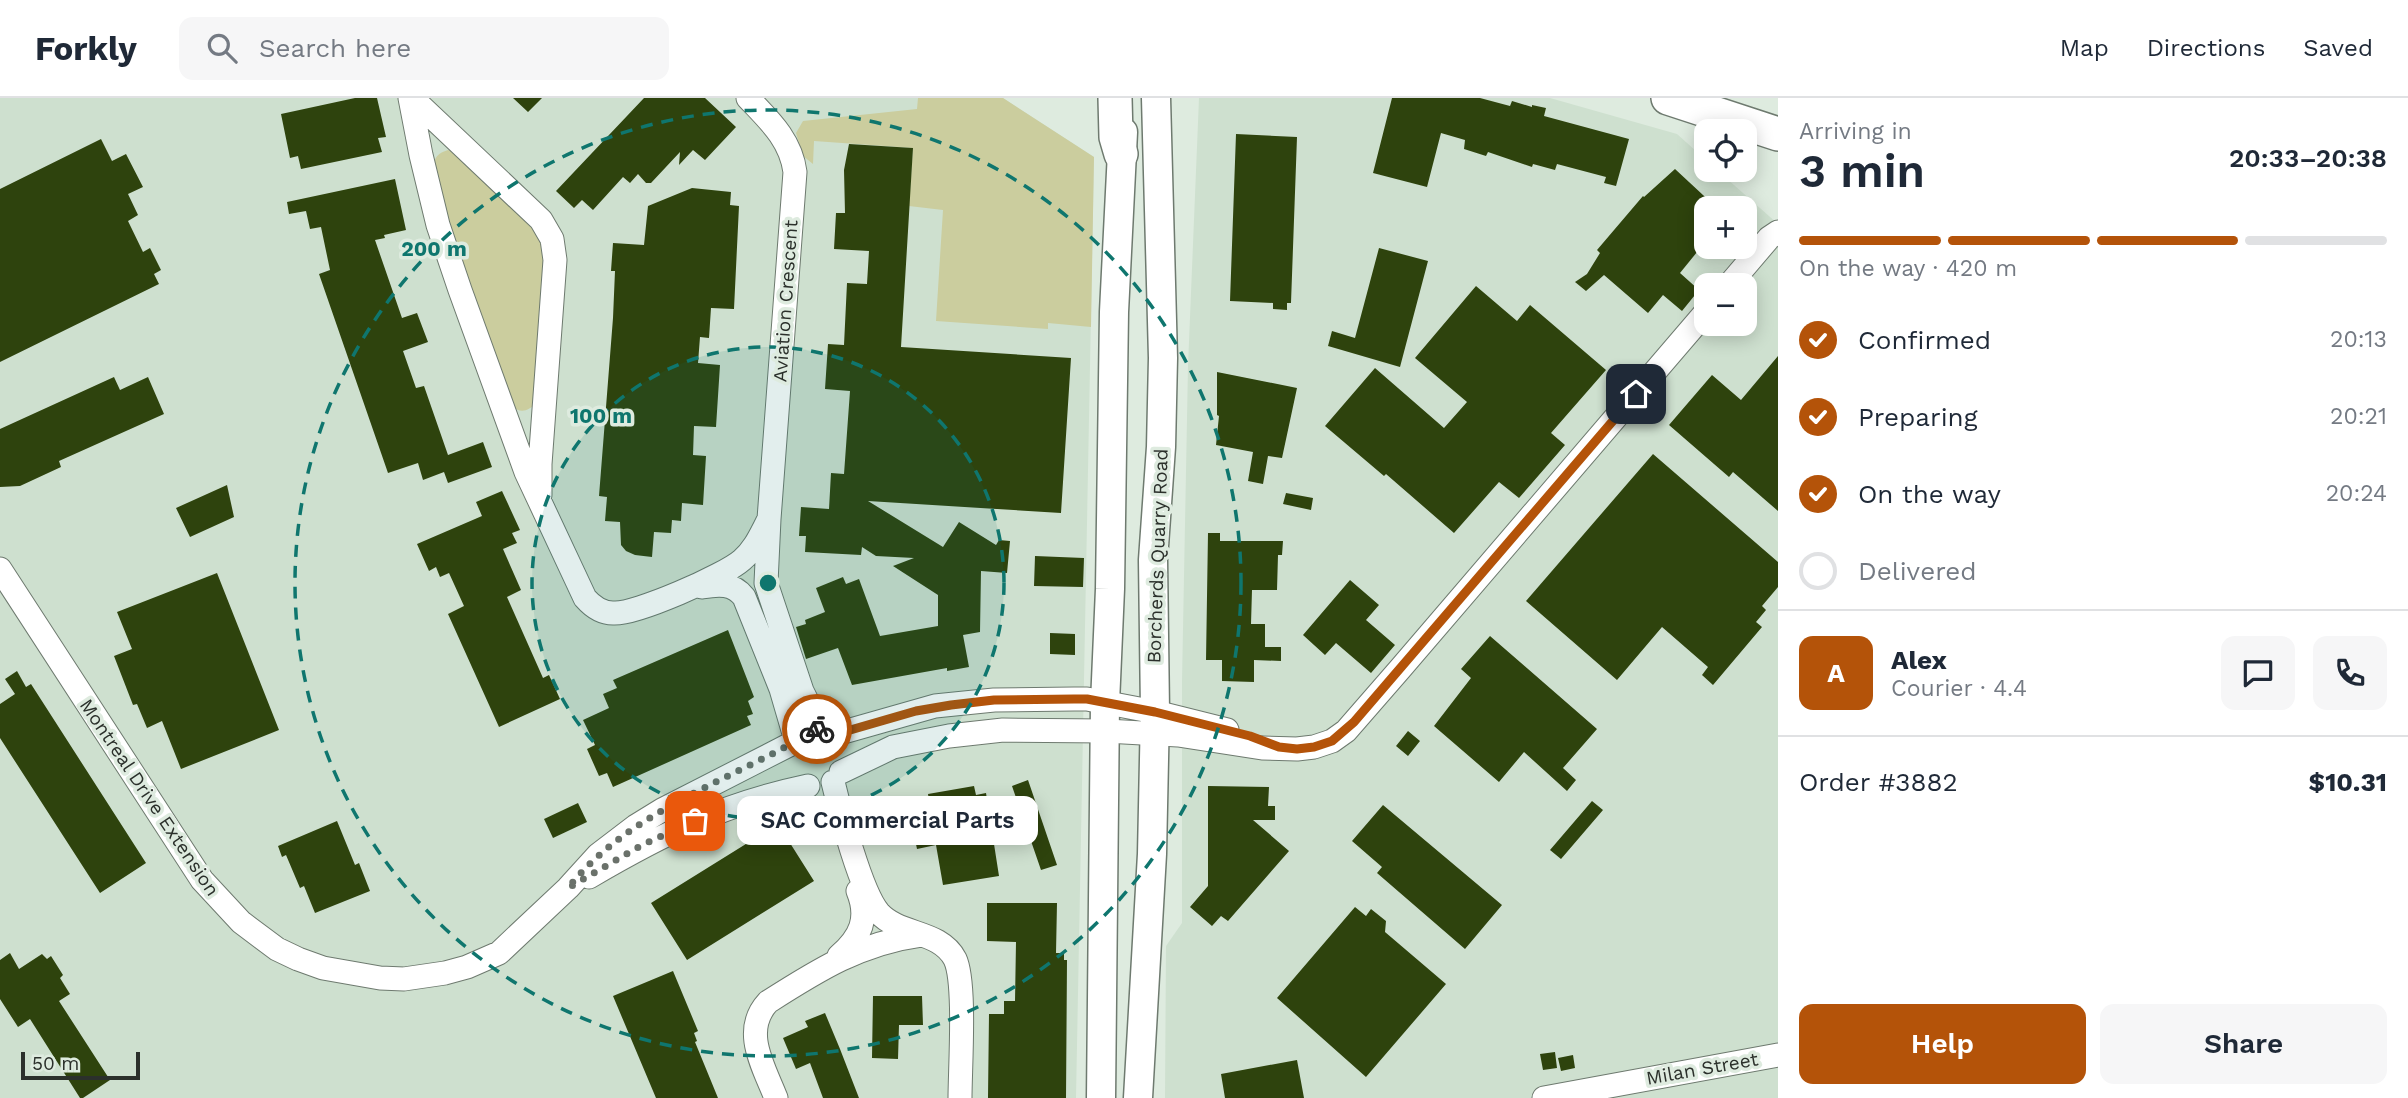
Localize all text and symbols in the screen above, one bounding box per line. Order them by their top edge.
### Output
search box [179,17,669,80]
text: Forkly [35,29,137,68]
icon: search [203,29,241,67]
text: Search here [259,33,411,63]
text: Map [2060,34,2109,62]
text: Directions [2147,34,2265,62]
text: Saved [2303,34,2373,62]
text: Arriving in [1799,118,1912,145]
map controls [1694,119,1757,336]
button: locate [1694,119,1757,182]
text: 20:33–20:38 [2229,143,2387,173]
text: 3 min [1799,144,1925,198]
button: + [1694,196,1757,259]
street label: Aviation Crescent [768,219,803,383]
text: 200 m [401,236,467,261]
text: On the way · 420 m [1799,255,2017,282]
button: − [1694,273,1757,336]
icon: check [1799,321,1837,359]
text: Confirmed [1858,325,1991,355]
text: 20:13 [2330,326,2387,353]
pin [1606,364,1666,424]
icon: home [1617,375,1655,413]
icon: check [1799,398,1837,436]
text: Preparing [1858,402,1978,432]
text: 100 m [570,403,632,428]
text: 20:21 [2330,403,2387,430]
street label: Borcherds Quarry Road [1142,448,1173,664]
icon: check [1799,475,1837,513]
text: On the way [1858,479,2001,509]
text: 20:24 [2326,480,2387,507]
text: Delivered [1858,556,1977,586]
centre of rings [756,571,780,595]
button: chat [2221,636,2295,710]
button: phone [2313,636,2387,710]
text: Alex [1891,645,1947,675]
text: A [1827,658,1845,688]
text: Courier · 4.4 [1891,675,2027,702]
street label: Montreal Drive Extension [75,694,224,900]
courier [782,694,852,764]
icon: bike [798,710,836,748]
text: Order #3882 [1799,767,1958,797]
text: $10.31 [2308,767,2387,797]
pin [665,791,725,851]
callout: SAC Commercial Parts [737,796,1038,846]
icon: bag [676,802,714,840]
text: SAC Commercial Parts [760,807,1015,834]
button: Help [1799,1004,2086,1084]
button: Share [2100,1004,2387,1084]
street label: Milan Street [1644,1047,1760,1090]
scale bar [21,1049,140,1081]
text: 50 m [32,1052,79,1075]

